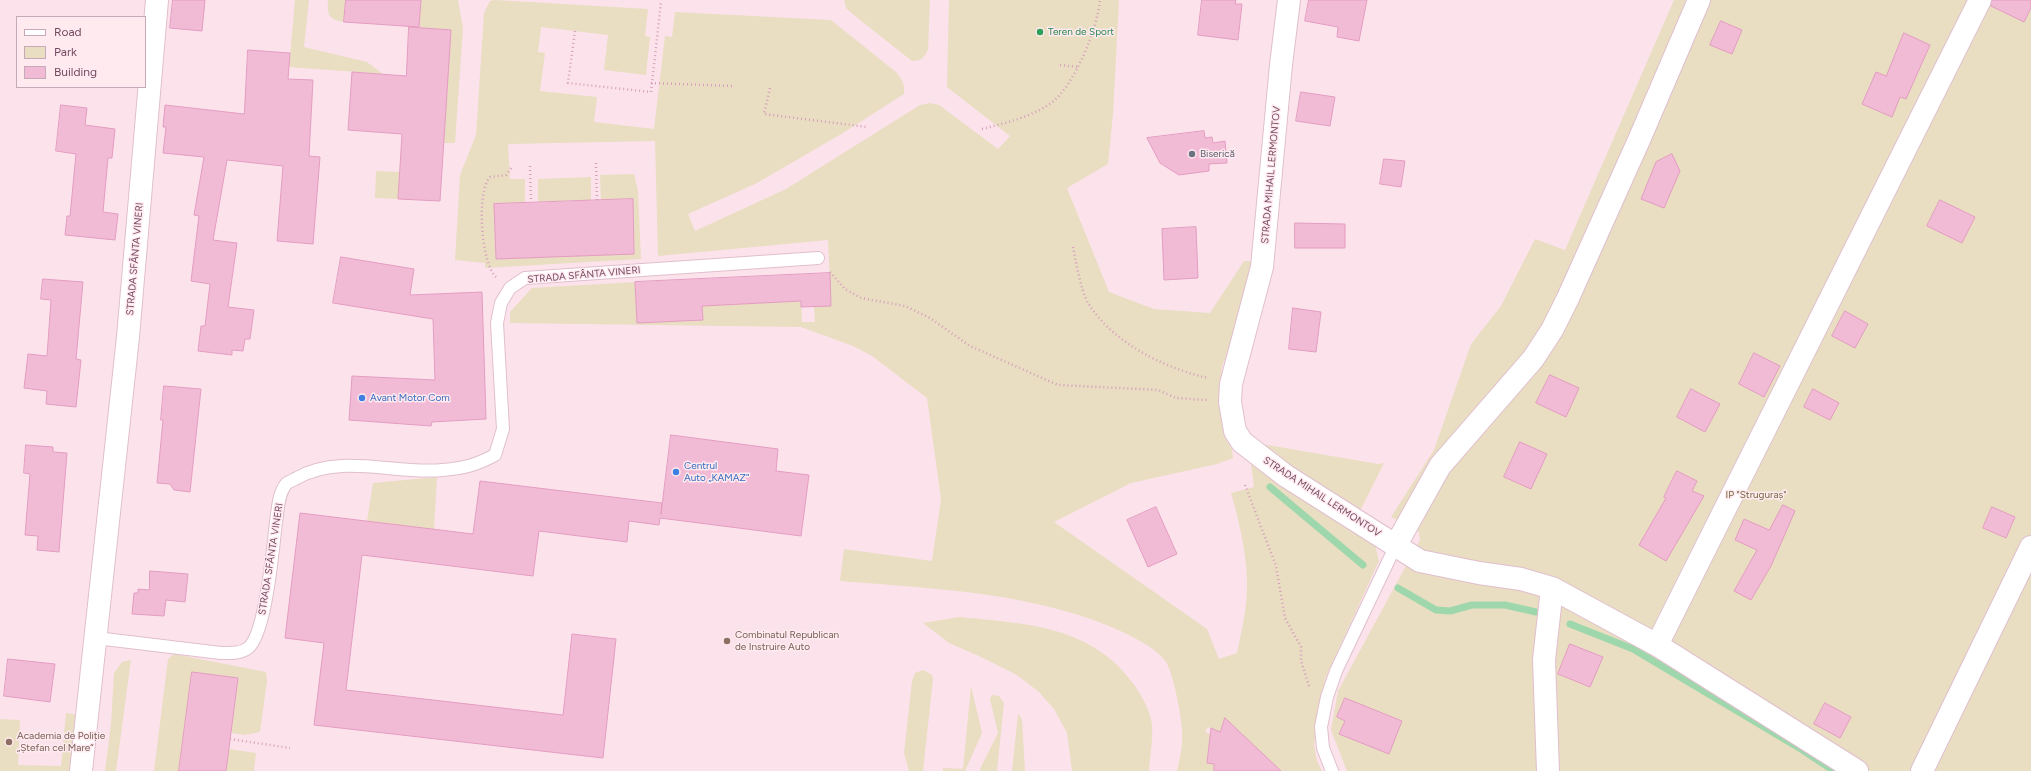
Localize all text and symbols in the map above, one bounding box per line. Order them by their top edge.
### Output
legend [16,16,146,88]
text: Road [54,25,82,39]
place label: Teren de Sport [1048,26,1114,38]
marker: Teren de Sport [1035,27,1045,37]
text: Park [54,45,77,59]
text: Building [54,65,97,79]
street label: STRADA MIHAIL LERMONTOV [1259,106,1283,244]
place label: Biserică [1200,148,1235,160]
marker: Biserică [1187,149,1197,159]
street label: STRADA SFÂNTA VINERI [124,202,146,316]
street label: STRADA SFÂNTA VINERI [527,264,641,286]
place label: Avant Motor Com [370,392,450,404]
marker: Avant Motor Com [357,393,367,403]
street label: STRADA MIHAIL LERMONTOV [1261,454,1383,540]
place label: Centrul Auto „KAMAZ” [684,460,749,484]
marker: Centrul Auto „KAMAZ” [671,467,681,477]
park label: IP "Struguraș" [1726,489,1786,501]
street label: STRADA SFÂNTA VINERI [256,502,286,616]
place label: Combinatul Republican de Instruire Auto [735,629,839,652]
marker: Combinatul Republican de Instruire Auto [722,636,732,646]
place label: Academia de Poliție „Ștefan cel Mare“ [17,730,105,754]
marker: Academia de Poliție „Ștefan cel Mare“ [4,737,14,747]

